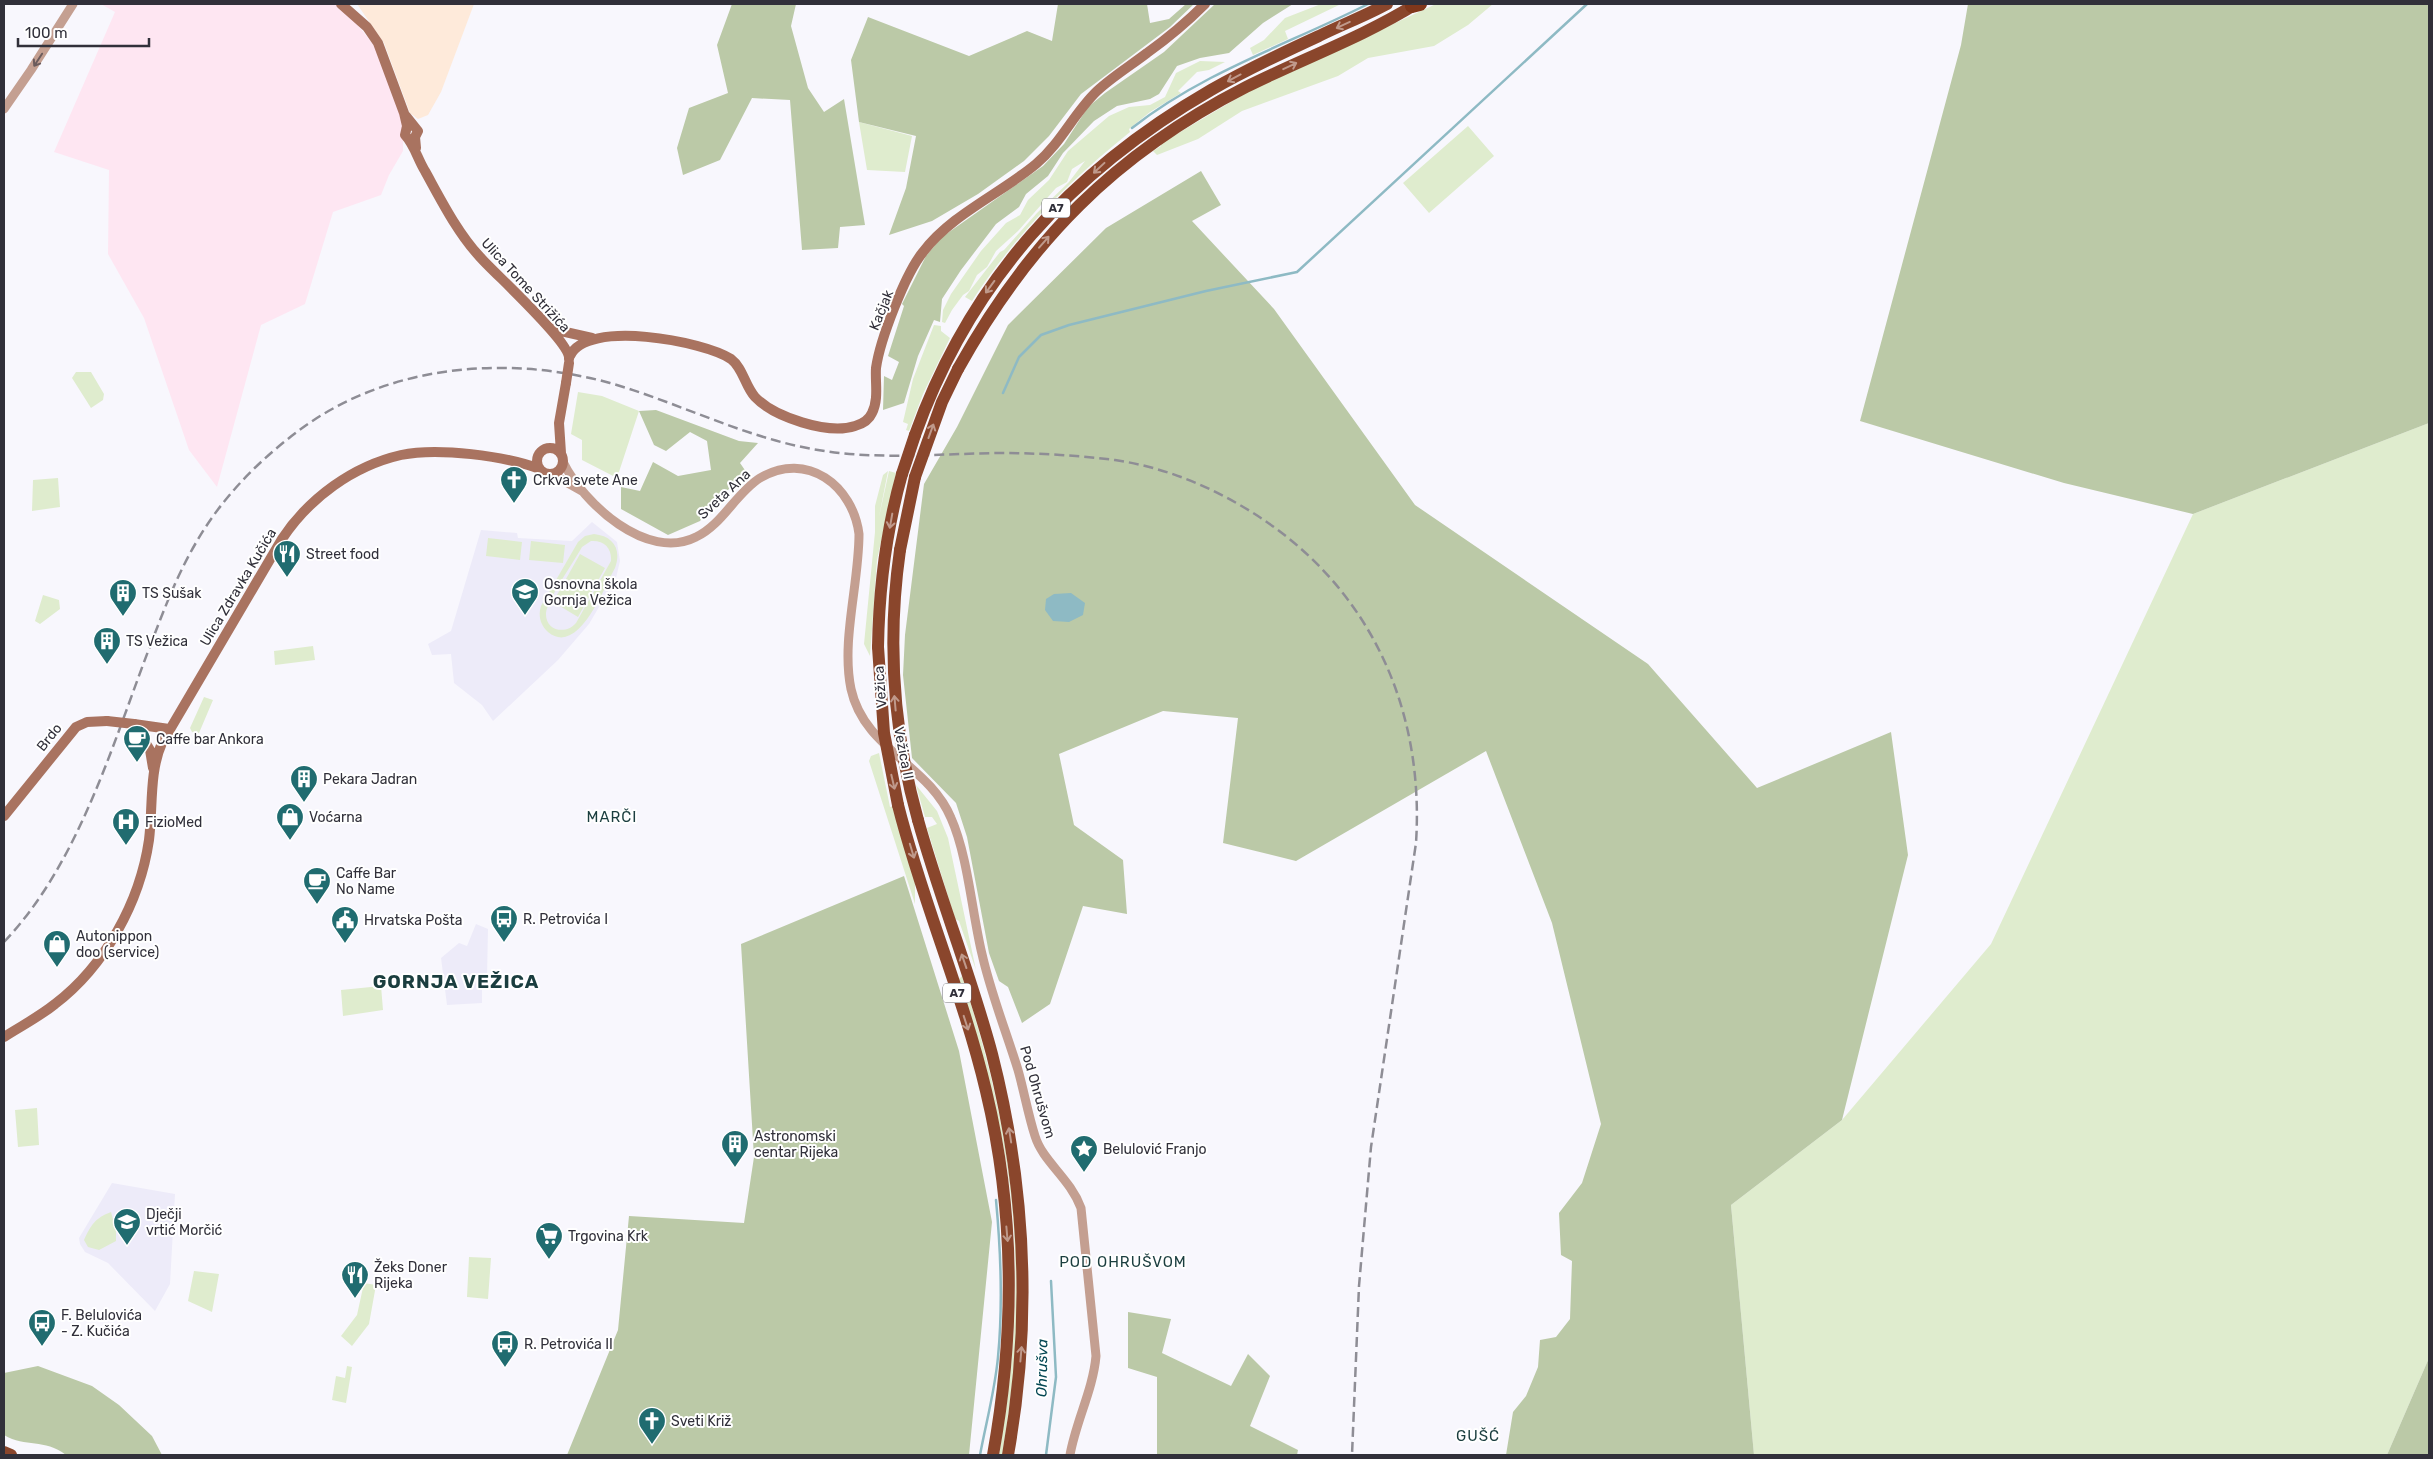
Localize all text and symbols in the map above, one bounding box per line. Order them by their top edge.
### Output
scale bar [18,15,149,47]
one-way arrow [1336,20,1351,30]
text: 100 m [25,24,67,42]
one-way arrow [33,53,43,67]
one-way arrow [1282,61,1297,70]
one-way arrow [1226,73,1241,83]
one-way arrow [1093,162,1105,174]
road number: A7 [1042,198,1070,218]
street label: Ulica Tome Strižića [478,235,574,336]
one-way arrow [1038,235,1050,248]
one-way arrow [985,280,995,294]
street label: Kačjak [866,287,898,333]
one-way arrow [927,424,936,439]
church icon: Crkva svete Ane [499,465,529,504]
street label: Sveta Ana [694,466,754,523]
place label: Crkva svete Ane [533,472,638,489]
one-way arrow [885,513,895,529]
street label: Ulica Zdravka Kučića [197,525,280,649]
restaurant icon: Street food [272,539,302,578]
place label: Street food [306,546,379,563]
place label: Osnovna škola Gornja Vežica [544,576,637,609]
school or university icon: Osnovna škola Gornja Vežica [510,577,540,616]
building icon: TS Sušak [108,578,138,617]
place label: TS Sušak [142,585,202,602]
building icon: TS Vežica [92,626,122,665]
place label: TS Vežica [126,633,188,650]
street label: Vežica [871,665,890,709]
one-way arrow [891,696,900,712]
street label: Brdo [33,720,66,755]
cafe icon: Caffe bar Ankora [122,724,152,763]
street label: Vežica II [890,725,917,781]
place label: Caffe bar Ankora [156,731,264,748]
building icon: Pekara Jadran [289,764,319,803]
place label: Pekara Jadran [323,771,417,788]
one-way arrow [889,774,898,790]
shop icon: Voćarna [275,802,305,841]
hospital icon: FizioMed [111,807,141,846]
district label: MARČI [587,808,637,826]
place label: Voćarna [309,809,362,826]
place label: FizioMed [145,814,202,831]
one-way arrow [907,843,917,859]
place label: Caffe Bar No Name [336,865,397,898]
cafe icon: Caffe Bar No Name [302,866,332,905]
bus stop icon: R. Petrovića I [489,904,519,943]
public building icon: Hrvatska Pošta [330,905,360,944]
place label: R. Petrovića I [523,911,608,928]
place label: Hrvatska Pošta [364,912,463,929]
place label: Autonippon doo (service) [76,928,159,961]
shop icon: Autonippon doo (service) [42,929,72,968]
one-way arrow [959,954,968,970]
district label: GORNJA VEŽICA [373,970,539,993]
road number: A7 [943,984,971,1002]
one-way arrow [962,1015,972,1031]
street label: Pod Ohrušvom [1016,1044,1059,1140]
place label: Astronomski centar Rijeka [754,1128,838,1161]
one-way arrow [1004,1128,1014,1144]
building icon: Astronomski centar Rijeka [720,1129,750,1168]
place icon: Belulović Franjo [1069,1134,1099,1173]
place label: Belulović Franjo [1103,1141,1207,1158]
place label: Dječji vrtić Morčić [146,1206,223,1239]
school or university icon: Dječji vrtić Morčić [112,1207,142,1246]
supermarket icon: Trgovina Krk [534,1221,564,1260]
one-way arrow [1003,1226,1012,1242]
place label: Trgovina Krk [568,1228,649,1245]
district label: POD OHRUŠVOM [1059,1253,1187,1271]
place label: Žeks Doner Rijeka [374,1258,448,1292]
restaurant icon: Žeks Doner Rijeka [340,1260,370,1299]
place label: F. Belulovića - Z. Kučića [61,1307,142,1340]
bus stop icon: F. Belulovića - Z. Kučića [27,1308,57,1347]
bus stop icon: R. Petrovića II [490,1329,520,1368]
place label: R. Petrovića II [524,1336,613,1353]
water label: Ohrušva [1032,1338,1052,1397]
one-way arrow [1016,1346,1026,1362]
church icon: Sveti Križ [637,1406,667,1445]
place label: Sveti Križ [671,1413,731,1430]
district label: GUŠĆ [1456,1427,1500,1445]

